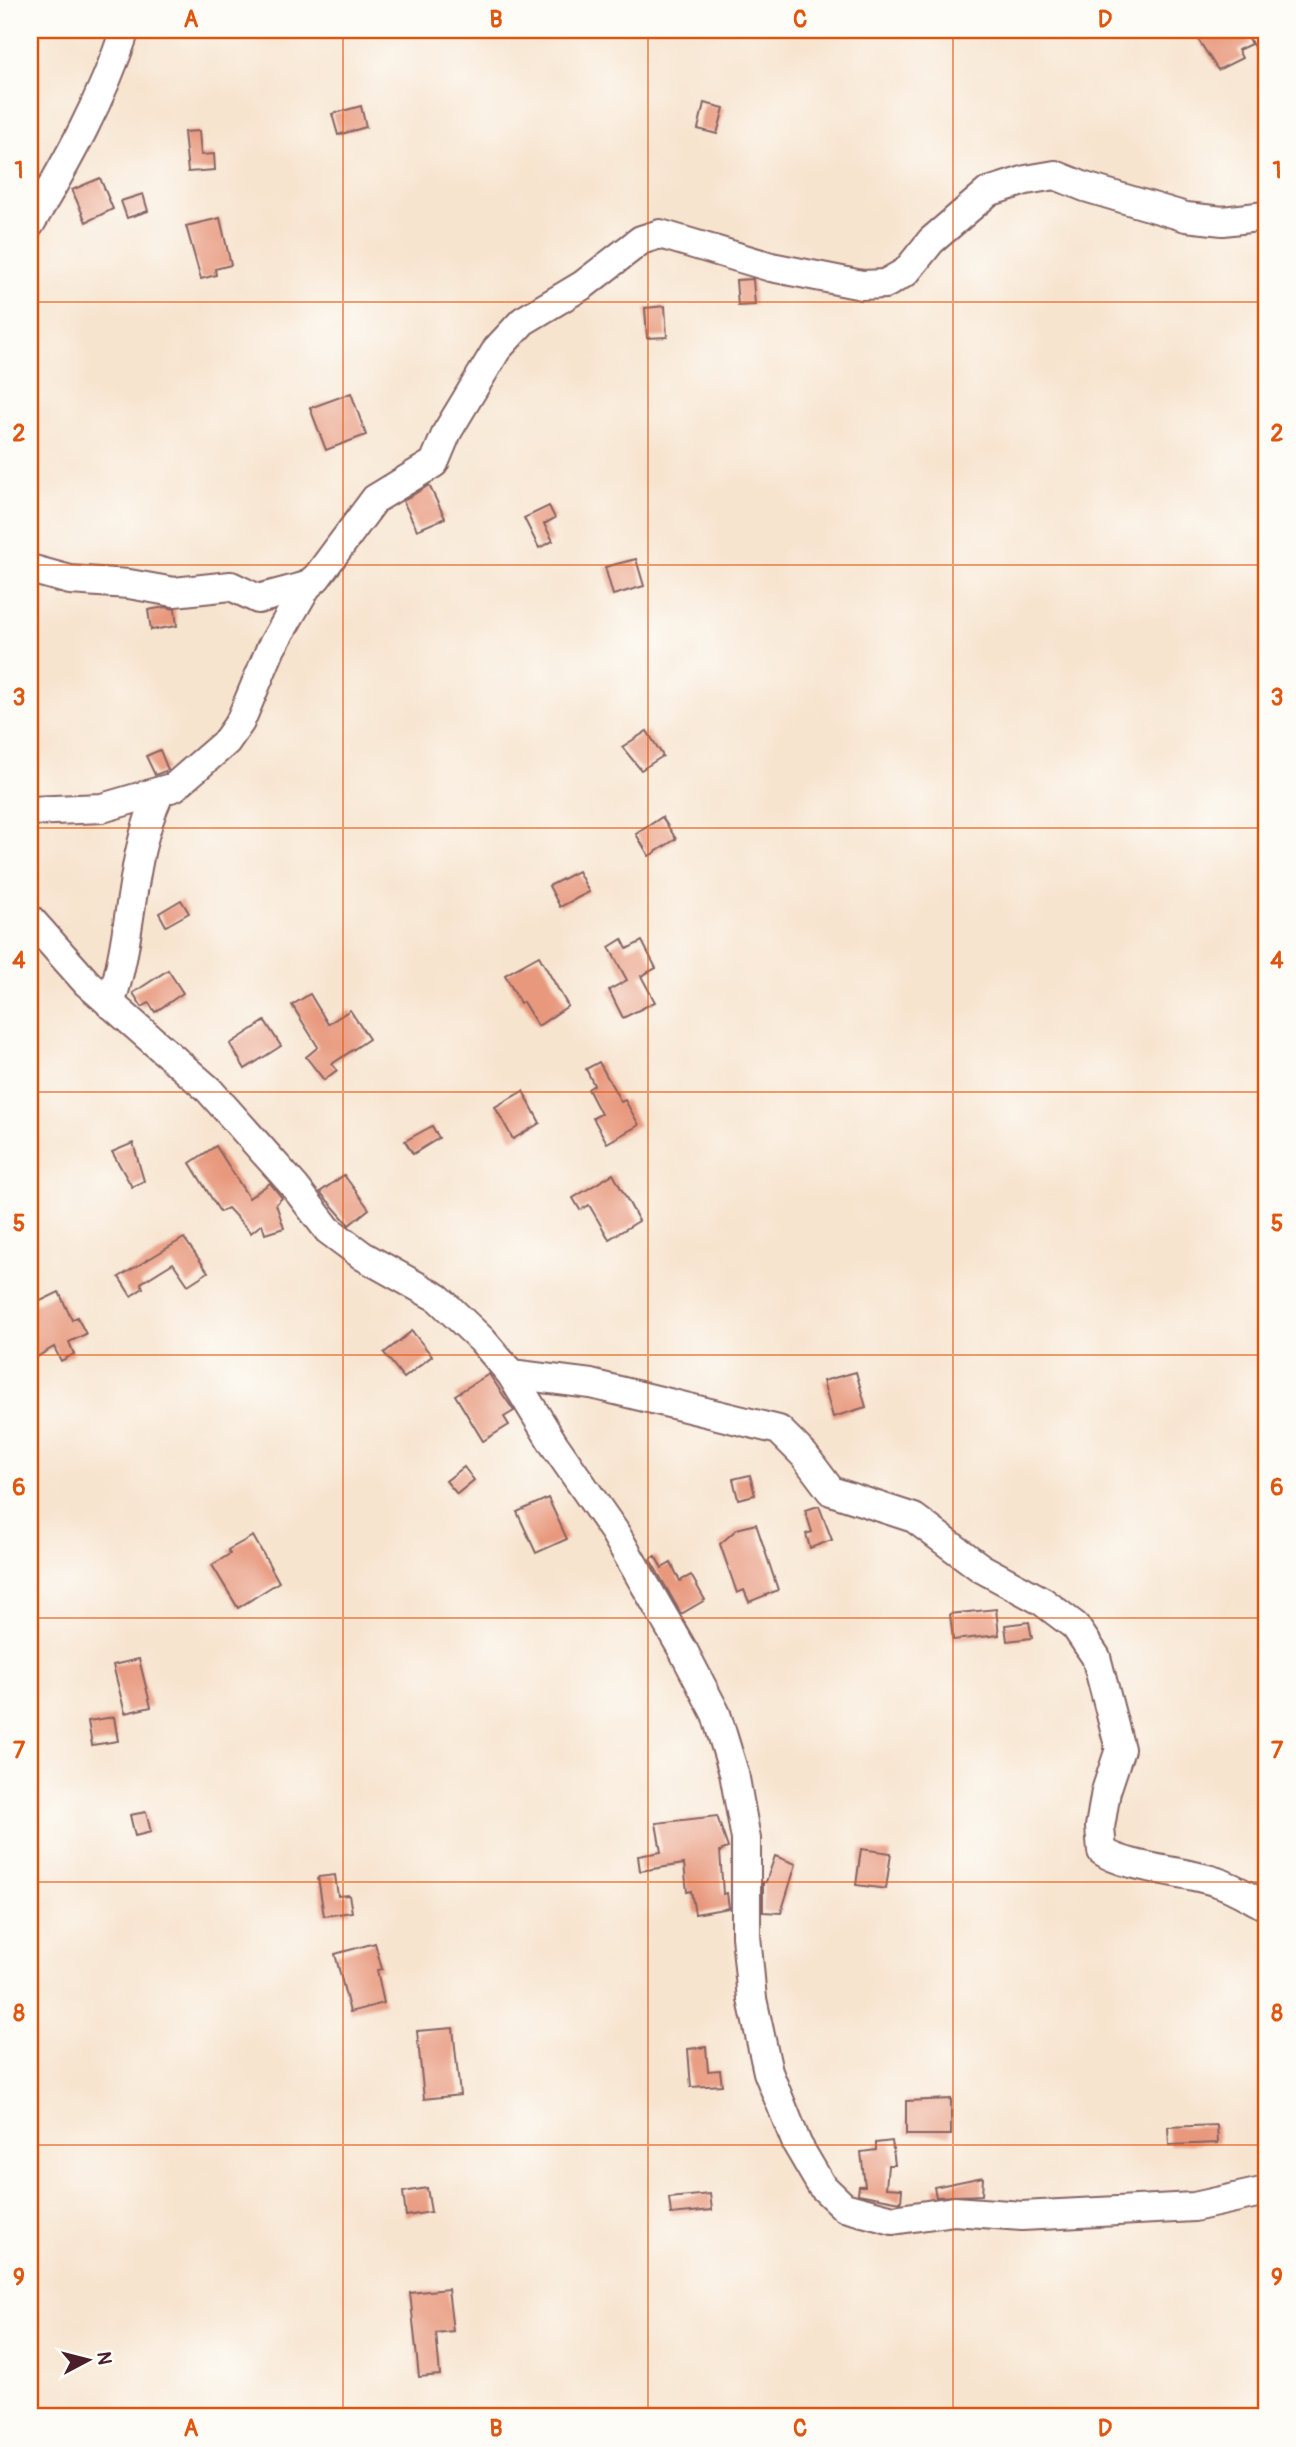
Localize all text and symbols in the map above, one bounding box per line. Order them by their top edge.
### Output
text: A [184,5,199,34]
text: B [489,5,503,34]
text: C [793,5,807,34]
text: D [1098,5,1112,34]
text: 1 [15,156,24,185]
text: 1 [1273,156,1282,185]
text: 2 [13,419,26,448]
text: 2 [1271,419,1284,448]
text: 3 [13,683,25,712]
text: 3 [1271,683,1283,712]
text: 4 [12,946,26,975]
text: 4 [1270,946,1284,975]
text: 5 [13,1209,25,1238]
text: 5 [1271,1209,1283,1238]
text: 6 [12,1473,26,1502]
text: 6 [1270,1473,1284,1502]
text: 7 [13,1736,26,1765]
text: 7 [1271,1736,1284,1765]
text: 8 [13,1999,25,2028]
text: 8 [1271,1999,1283,2028]
text: 9 [13,2263,25,2292]
text: 9 [1271,2263,1283,2292]
north arrow [52,2324,122,2394]
text: N [91,2350,117,2366]
text: A [184,2414,199,2443]
text: B [489,2414,503,2443]
text: C [793,2414,807,2443]
text: D [1098,2414,1112,2443]

